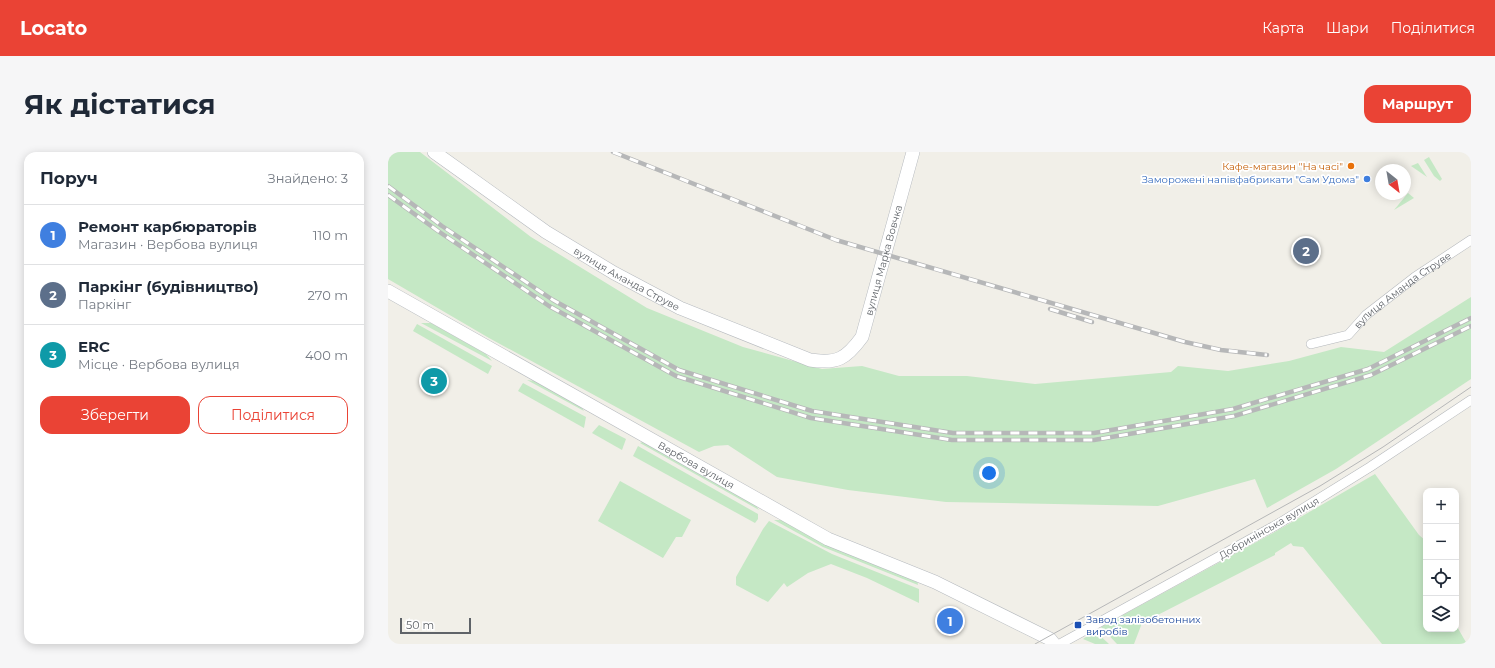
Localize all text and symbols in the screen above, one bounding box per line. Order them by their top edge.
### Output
text: Locato [20,17,87,40]
text: Карта [1262,19,1304,37]
text: Шари [1326,19,1369,37]
text: Поділитися [1391,19,1475,37]
button: Маршрут [1364,85,1471,123]
text: Як дістатися [24,87,216,121]
place label: Кафе-магазин "На часі" [1222,160,1343,173]
marker: Кафе-магазин "На часі" [1346,161,1356,171]
north arrow [1375,164,1411,200]
text: Поруч [40,168,98,188]
text: Знайдено: 3 [268,170,348,186]
place label: Заморожені напівфабрикати "Сам Удома" [1142,173,1359,186]
marker: Заморожені напівфабрикати "Сам Удома" [1362,174,1372,184]
street label: вулиця Марка Вовчка [862,203,905,317]
text: Ремонт карбюраторів [78,217,257,236]
text: 1 [50,227,56,243]
text: 110 m [313,227,348,243]
text: Магазин · Вербова вулиця [78,236,258,252]
pin: 2 [1293,236,1319,266]
street label: вулиця Аманда Струве [571,244,682,313]
street label: вулиця Аманда Струве [1351,249,1453,331]
text: Паркінг (будівництво) [78,277,259,296]
text: 2 [49,287,57,303]
text: 270 m [307,287,348,303]
text: Паркінг [78,296,131,312]
text: ERC [78,337,110,356]
text: 3 [49,347,57,363]
text: 400 m [305,347,348,363]
text: Місце · Вербова вулиця [78,356,240,372]
pin: 3 [421,366,447,396]
button: Зберегти [40,396,190,434]
button: Поділитися [198,396,348,434]
street label: Вербова вулиця [656,438,737,492]
your location [979,463,999,483]
map controls [1423,488,1459,632]
button: + [1423,488,1459,524]
street label: Добринінська вулиця [1217,494,1321,562]
button: − [1423,524,1459,560]
button: locate [1423,560,1459,596]
button: layers [1423,596,1459,632]
pin: 1 [937,606,963,636]
place label: Завод залізобетонних виробів [1086,613,1201,638]
scale bar [400,616,471,635]
text: 50 m [406,618,434,632]
marker: Завод залізобетонних виробів [1073,620,1083,630]

